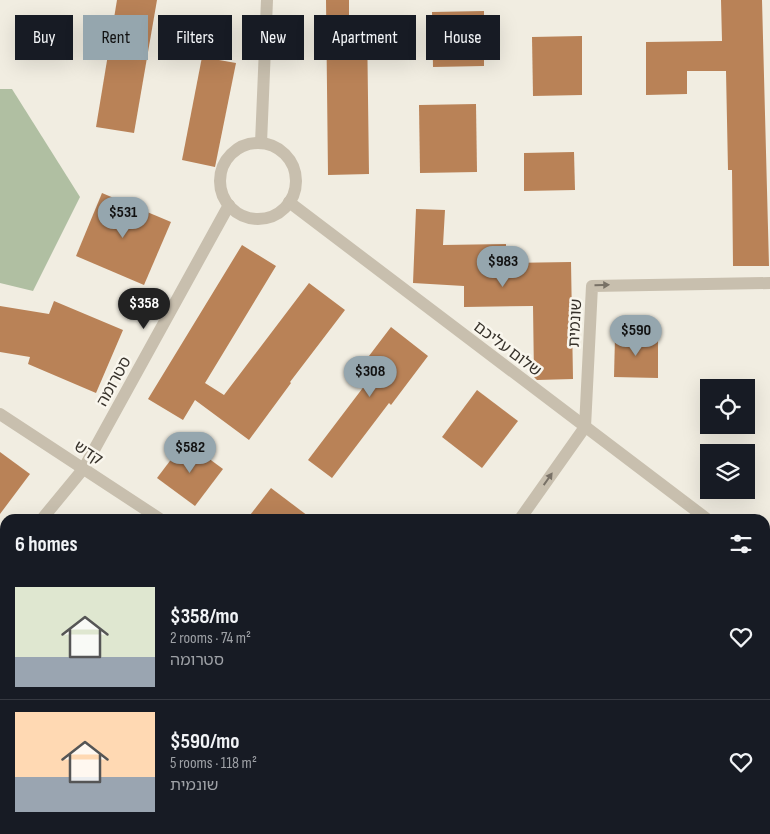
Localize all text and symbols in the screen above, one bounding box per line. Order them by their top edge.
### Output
chip: Buy [15,15,73,60]
chip: Rent [83,15,148,60]
chip: Filters [158,15,232,60]
chip: New [242,15,304,60]
chip: Apartment [314,15,416,60]
chip: House [426,15,500,60]
pin: $531 [93,196,153,239]
text: $531 [109,203,137,222]
pin: $983 [473,246,533,288]
text: $983 [488,252,518,271]
one-way arrow [594,281,610,289]
pin: $358 [114,288,174,330]
text: $358 [129,294,159,313]
street label: שונמית [565,298,586,348]
pin: $590 [606,314,666,357]
street label: שלום עליכם [470,318,545,381]
text: $590 [621,321,651,340]
street label: סטרומה [93,354,136,410]
pin: $308 [340,356,400,398]
text: $308 [355,362,385,381]
map controls [700,379,755,499]
button: locate [700,379,755,434]
pin: $582 [160,432,220,474]
street label: קדש [70,437,106,470]
text: $582 [175,438,205,457]
button: layers [700,444,755,499]
one-way arrow [543,472,553,486]
icon: filters [727,530,755,558]
text: 6 homes [15,532,78,557]
text: $358/mo [170,604,239,629]
icon: home [55,607,115,667]
icon: heart [727,623,755,651]
text: 2 rooms · 74 m² [170,629,251,648]
text: סטרומה [170,651,224,670]
text: $590/mo [170,729,239,754]
icon: home [55,732,115,792]
icon: heart [727,748,755,776]
text: 5 rooms · 118 m² [170,754,257,773]
text: שונמית [170,776,218,795]

